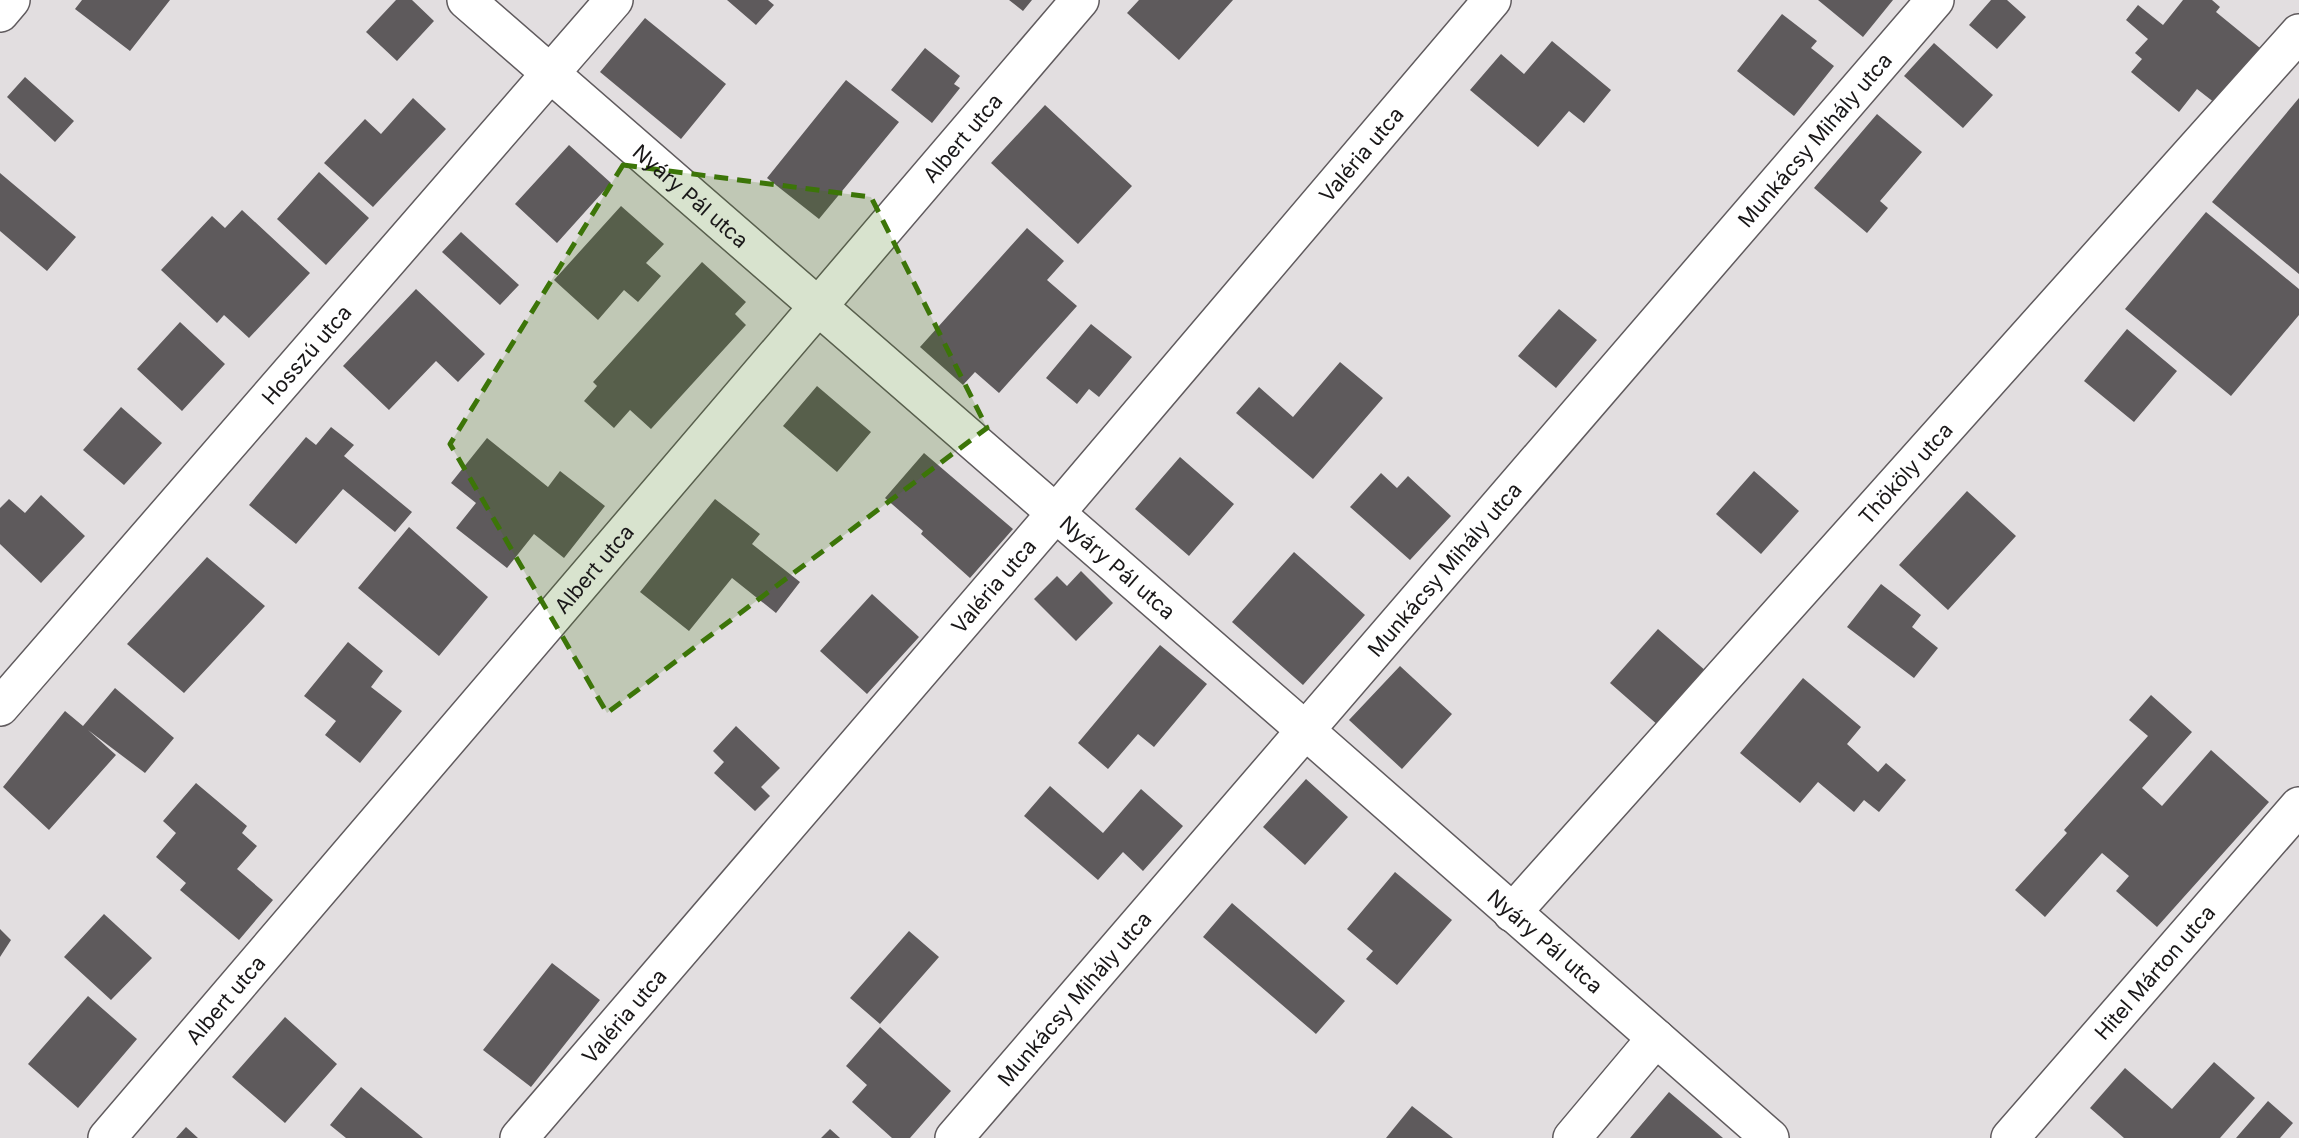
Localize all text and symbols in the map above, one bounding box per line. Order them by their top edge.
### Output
street label: Munkácsy Mihály utca [1733,47,1897,232]
street label: Albert utca [917,88,1007,187]
street label: Valéria utca [1314,102,1408,207]
street label: Nyáry Pál utca [628,139,754,253]
street label: Hosszú utca [256,300,356,409]
street label: Thököly utca [1853,417,1957,529]
street label: Munkácsy Mihály utca [1362,477,1526,662]
street label: Nyáry Pál utca [1055,510,1181,624]
street label: Albert utca [549,519,639,618]
street label: Valéria utca [946,533,1041,638]
street label: Nyáry Pál utca [1483,884,1608,998]
street label: Hitel Márton utca [2089,900,2220,1045]
street label: Munkácsy Mihály utca [992,906,1156,1091]
street label: Albert utca [180,950,270,1049]
street label: Valéria utca [576,963,671,1068]

